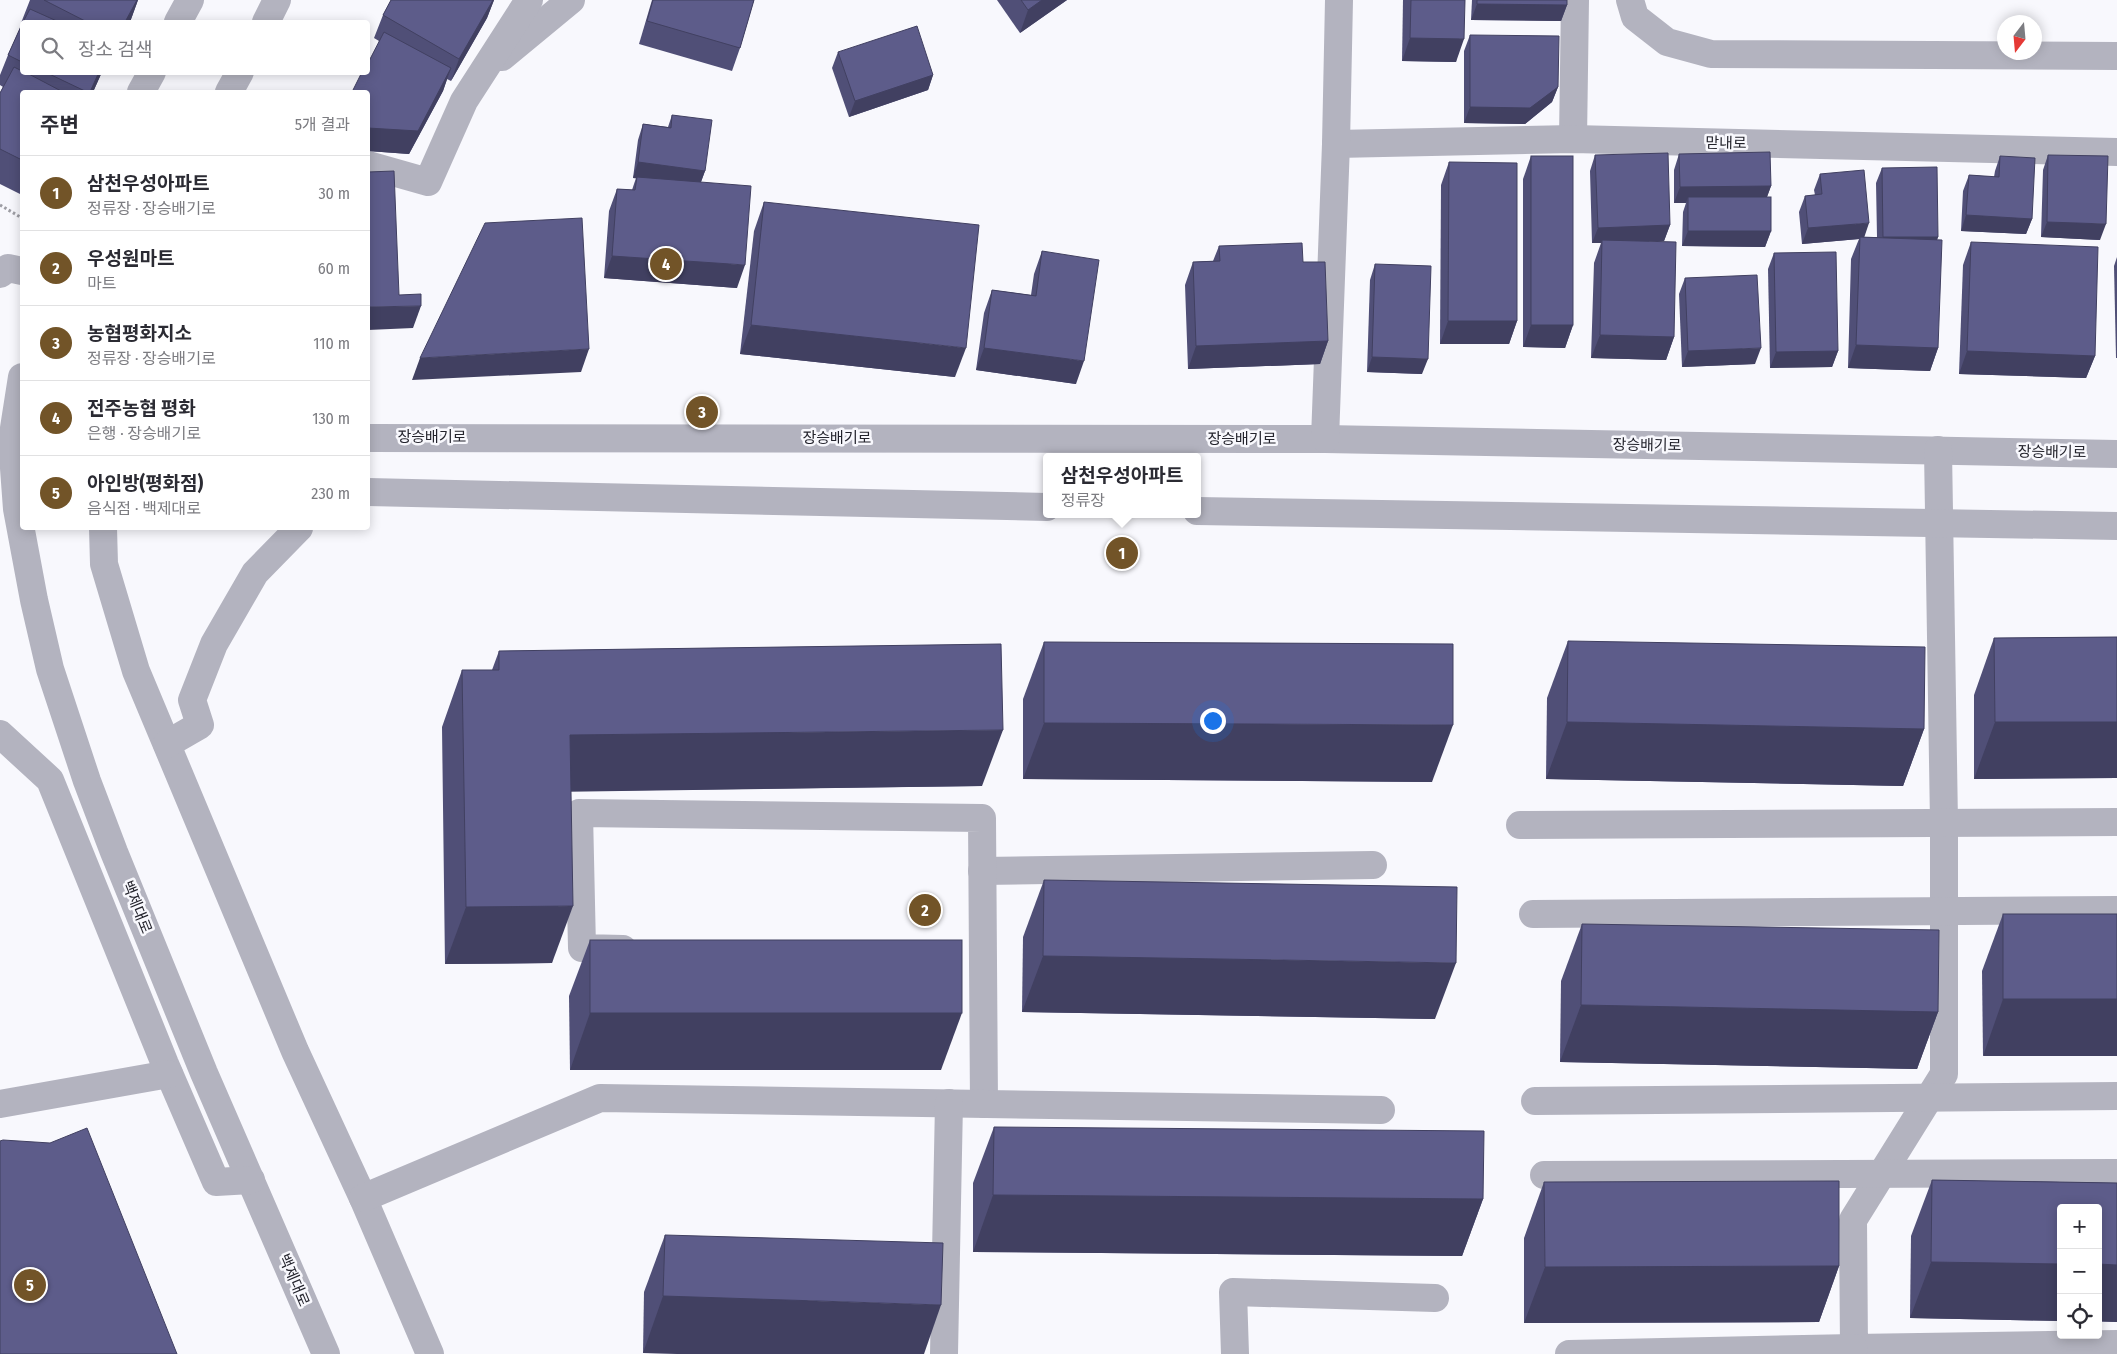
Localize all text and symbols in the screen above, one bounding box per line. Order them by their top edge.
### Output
north arrow [1997,15,2042,60]
search box [20,20,370,75]
icon: search [38,34,66,62]
text: 장소 검색 [78,38,152,61]
text: 주변 [40,112,79,138]
text: 5개 결과 [295,115,350,134]
street label: 맏내로 [1705,134,1747,152]
text: 삼천우성아파트 [87,172,209,195]
text: 1 [53,184,59,203]
text: 30 m [318,184,350,203]
text: 정류장 · 장승배기로 [87,199,216,218]
pin: 4 [650,245,682,283]
text: 우성원마트 [87,247,174,270]
text: 2 [52,259,60,278]
text: 60 m [318,259,350,278]
text: 마트 [87,274,116,293]
text: 농협평화지소 [87,322,192,345]
text: 3 [52,334,60,353]
text: 110 m [313,334,350,353]
text: 정류장 · 장승배기로 [87,349,216,368]
pin: 3 [686,393,718,431]
text: 전주농협 평화 [87,397,196,420]
text: 4 [52,409,60,428]
text: 130 m [312,409,350,428]
text: 은행 · 장승배기로 [87,424,201,443]
street label: 장승배기로 [397,428,467,446]
street label: 장승배기로 [802,429,872,447]
street label: 장승배기로 [1207,430,1277,448]
street label: 장승배기로 [1612,435,1682,455]
street label: 장승배기로 [2017,442,2087,462]
popup [1043,453,1201,518]
text: 삼천우성아파트 [1061,464,1183,487]
text: 아인방(평화점) [87,472,203,495]
text: 5 [52,484,60,503]
text: 230 m [311,484,350,503]
text: 정류장 [1061,491,1105,510]
text: 음식점 · 백제대로 [87,499,201,518]
pin: 1 [1106,534,1138,572]
your location [1200,708,1226,734]
street label: 백제대로 [118,878,156,936]
pin: 2 [909,891,941,929]
map controls [2057,1204,2102,1339]
button: + [2057,1204,2102,1249]
button: − [2057,1249,2102,1294]
street label: 백제대로 [275,1251,313,1309]
pin: 5 [14,1266,46,1304]
button: locate [2057,1294,2102,1339]

